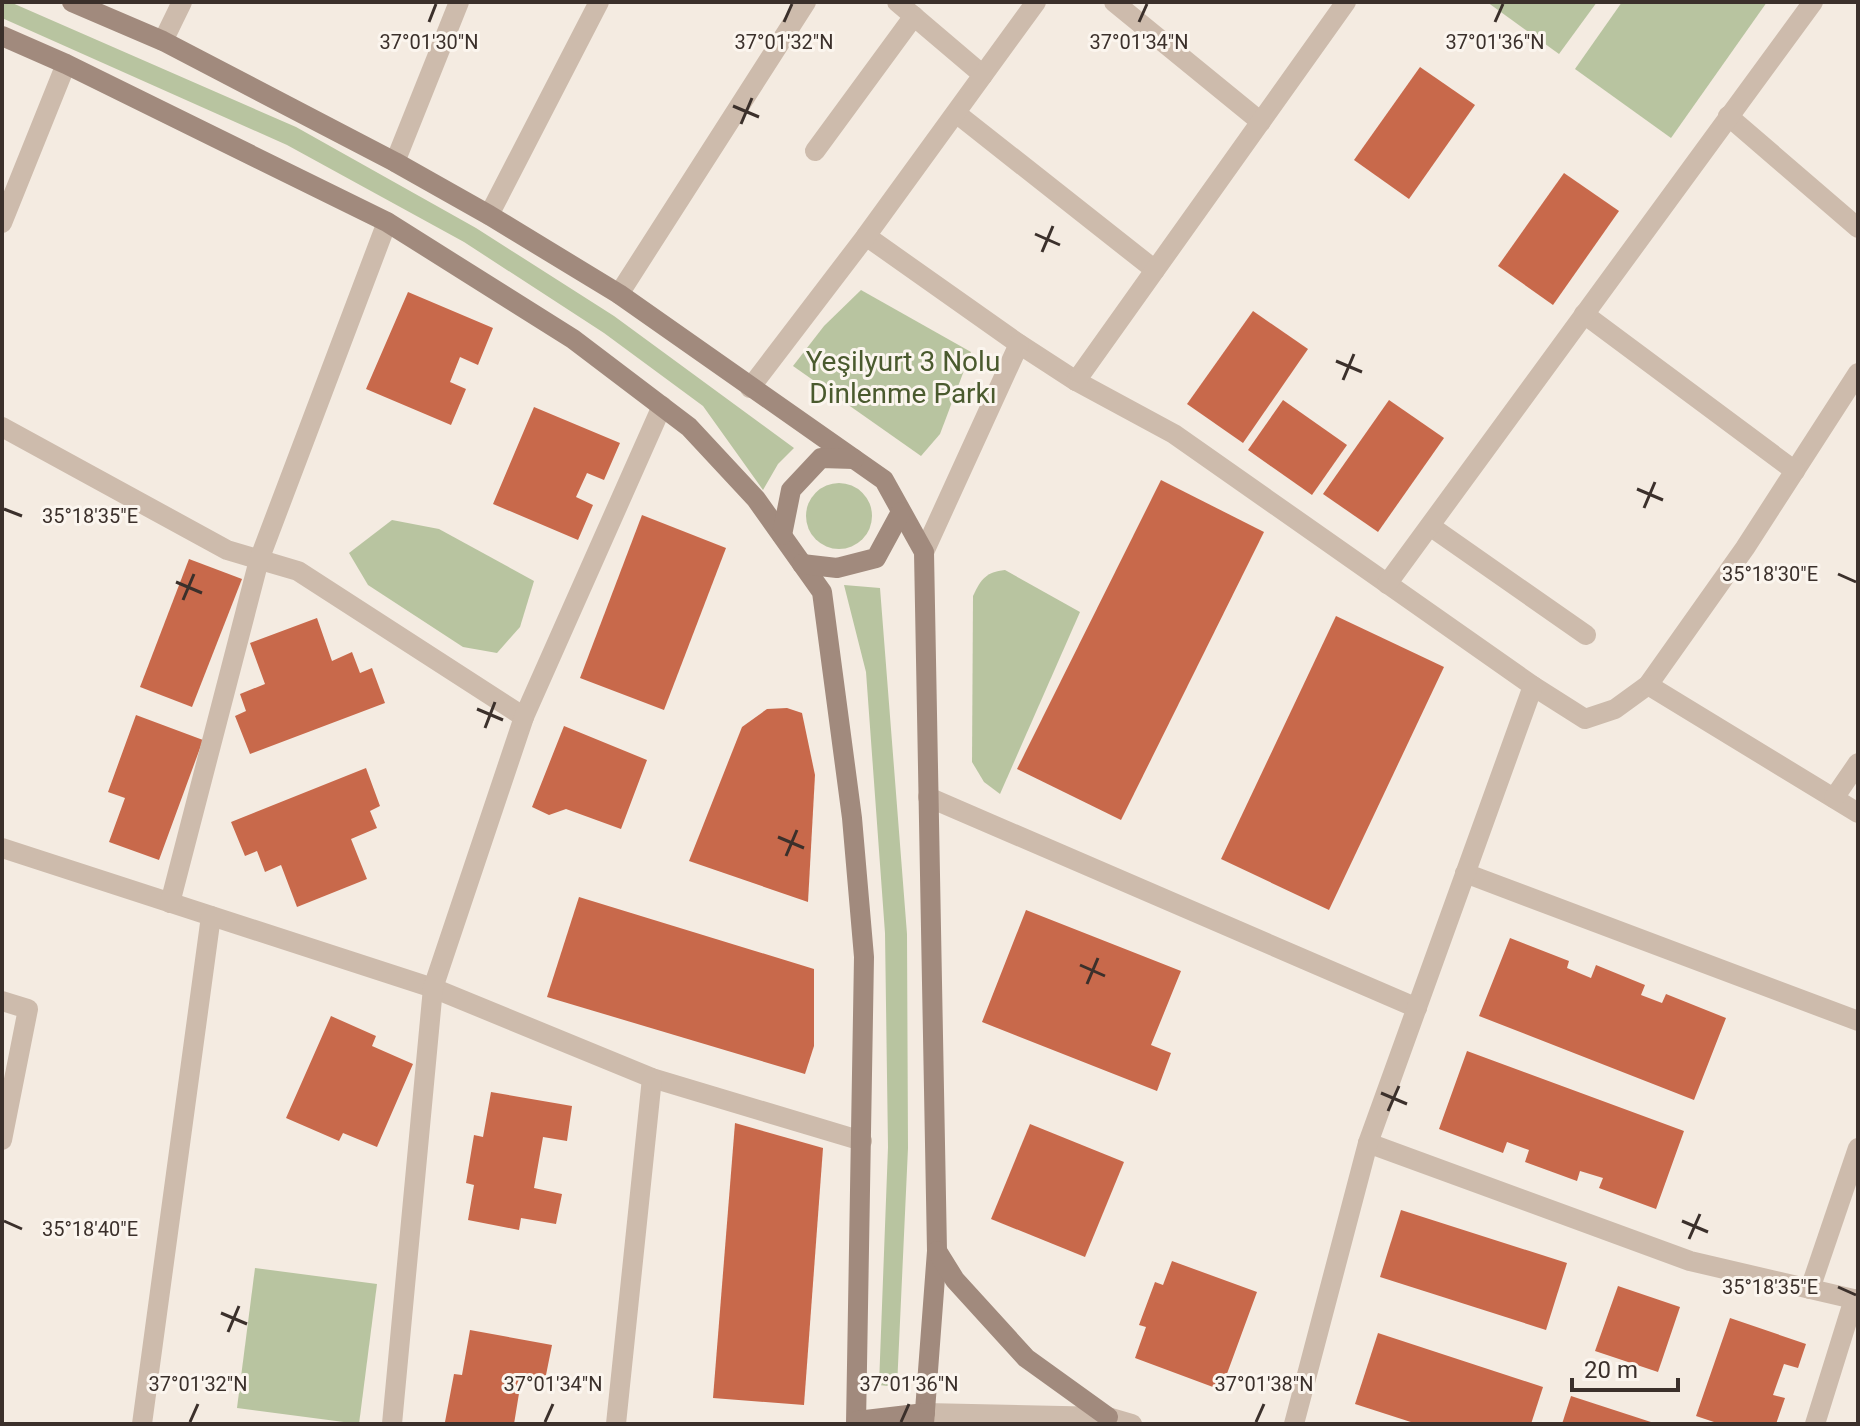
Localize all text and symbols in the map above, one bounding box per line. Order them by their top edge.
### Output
text: 37°01'30"N [379,30,479,54]
text: 37°01'32"N [734,30,834,54]
text: 37°01'34"N [1089,30,1189,54]
text: 37°01'36"N [1445,30,1545,54]
park label: Yeşilyurt 3 Nolu Dinlenme Parkı [806,345,1000,410]
text: 35°18'35"E [42,504,138,528]
text: 35°18'30"E [1722,562,1818,586]
text: 35°18'40"E [42,1217,138,1241]
text: 35°18'35"E [1722,1275,1818,1299]
scale bar [1572,1342,1678,1392]
text: 20 m [1584,1356,1638,1384]
text: 37°01'32"N [148,1372,248,1396]
text: 37°01'34"N [503,1372,603,1396]
text: 37°01'36"N [859,1372,959,1396]
text: 37°01'38"N [1214,1372,1314,1396]

